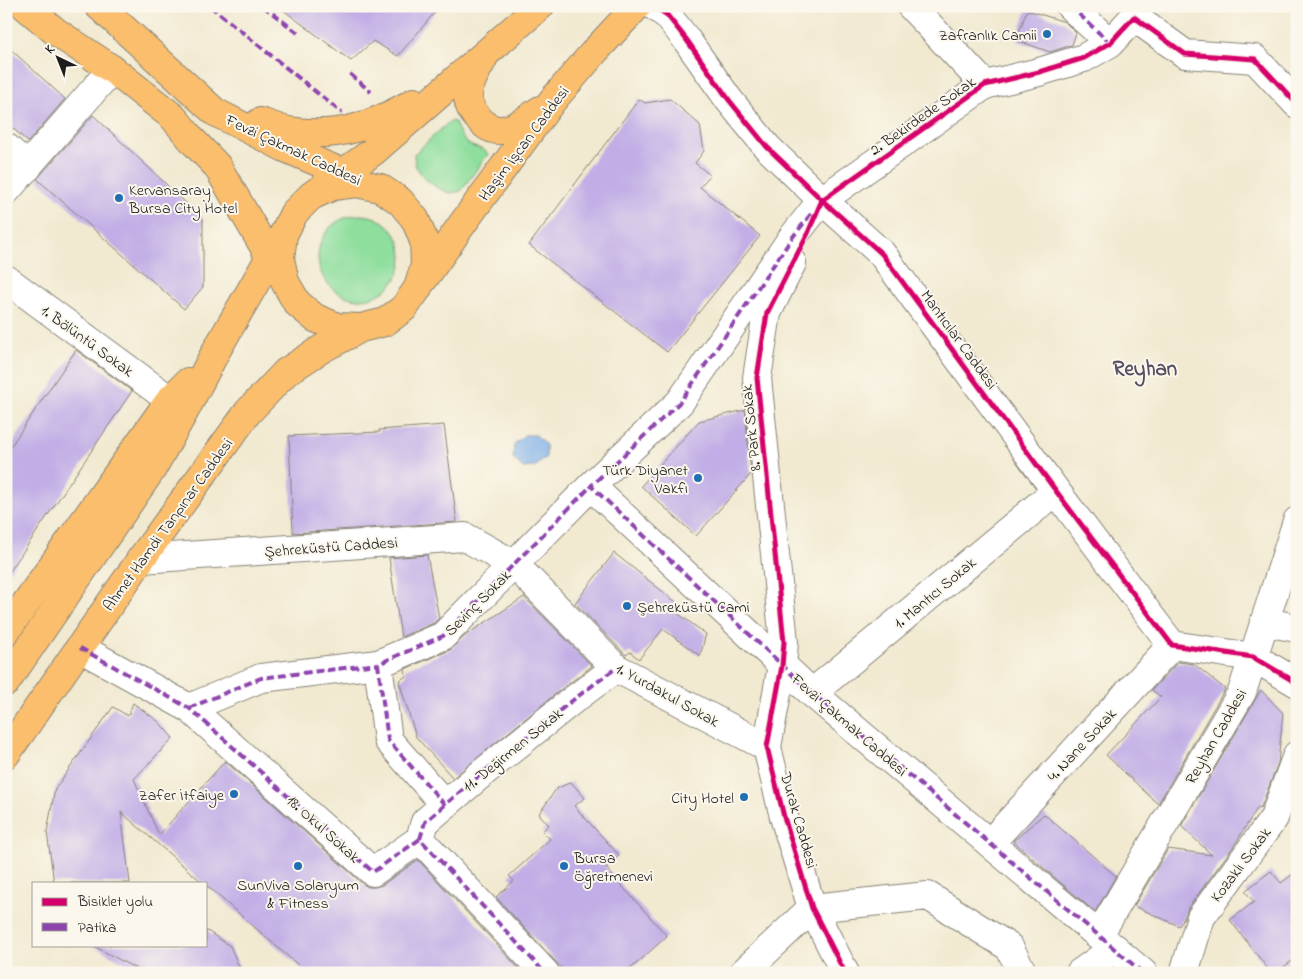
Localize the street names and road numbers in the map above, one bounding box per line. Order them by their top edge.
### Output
street label: 2. Bekirdede Sokak [865,70,982,162]
street label: Haşim İşcan Caddesi [473,82,576,207]
street label: Fevzi Çakmak Caddesi [220,108,365,193]
street label: Mantıcılar Caddesi [914,285,1003,395]
street label: 1. Bölüntü Sokak [35,300,139,384]
street label: 8. Park Sokak [735,382,768,472]
street label: Ahmet Hamdi Tanpınar Caddesi [97,433,240,617]
street label: Şehreküstü Caddesi [264,531,399,565]
street label: 1. Mantıcı Sokak [889,551,983,635]
street label: Sevinç Sokak [439,564,518,642]
street label: 1. Yurdakul Sokak [611,657,724,735]
street label: Fevzi Çakmak Caddesi [784,667,912,783]
street label: Reyhan Caddesi [1180,685,1254,789]
street label: 11. Değirmen Sokak [458,702,570,799]
street label: 4. Nane Sokak [1042,702,1124,788]
street label: Durak Caddesi [773,769,823,872]
street label: 18. Okul Sokak [280,790,366,870]
street label: Kozaklı Sokak [1205,822,1278,908]

